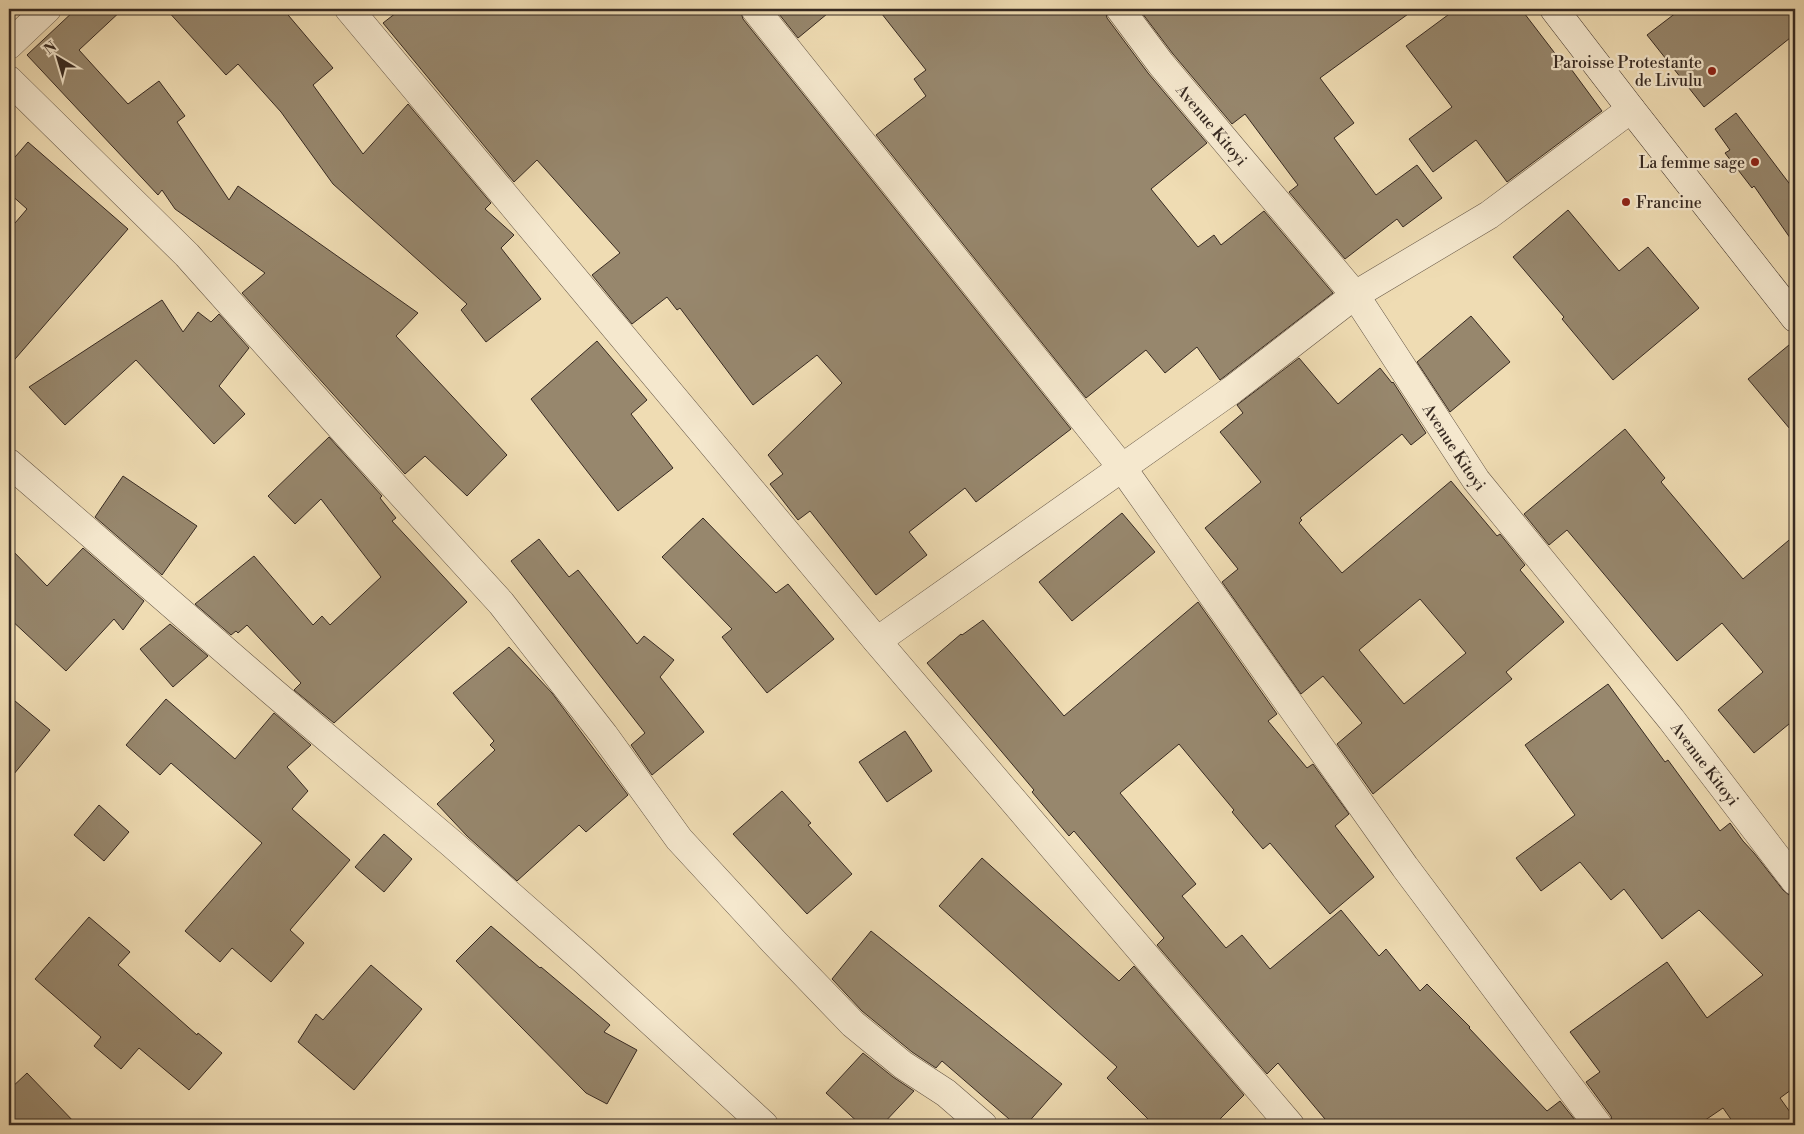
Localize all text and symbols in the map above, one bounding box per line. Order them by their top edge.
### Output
north arrow [32,32,82,82]
text: N [41,38,61,59]
place label: Paroisse Protestante de Livulu [1553,53,1702,91]
marker: Paroisse Protestante de Livulu [1706,65,1718,77]
street label: Avenue Kitoyi [1171,80,1251,170]
place label: La femme sage [1639,153,1745,173]
marker: La femme sage [1749,156,1761,168]
place label: Francine [1636,193,1702,213]
marker: Francine [1620,196,1632,208]
street label: Avenue Kitoyi [1417,399,1490,495]
street label: Avenue Kitoyi [1665,718,1743,810]

